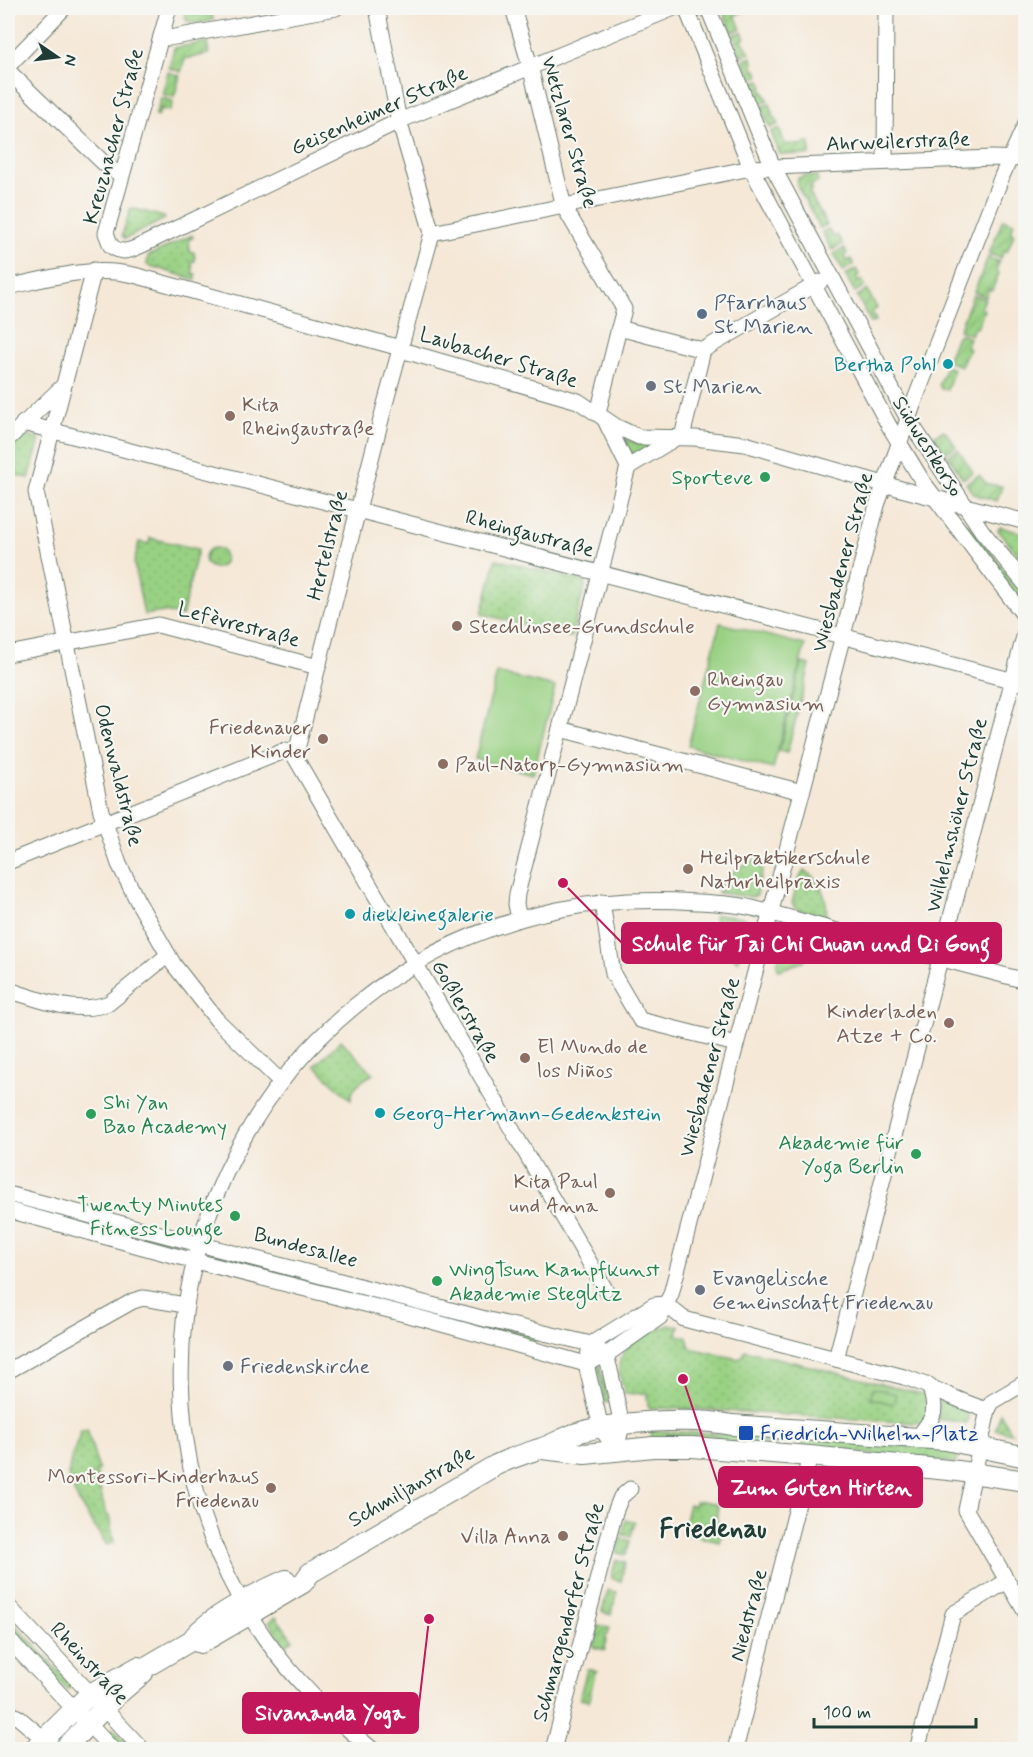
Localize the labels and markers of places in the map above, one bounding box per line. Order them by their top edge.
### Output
place label: Pfarrhaus St. Marien [714,289,813,341]
marker: Pfarrhaus St. Marien [695,307,709,321]
place label: Bertha Pohl [834,351,936,379]
marker: Bertha Pohl [941,357,955,371]
place label: St. Marien [663,373,762,401]
marker: St. Marien [644,379,658,393]
place label: Kita Rheingaustraße [242,391,374,445]
marker: Kita Rheingaustraße [223,409,237,423]
place label: Sporteve [671,464,753,492]
marker: Sporteve [758,470,772,484]
place label: Stechlinsee-Grundschule [469,613,695,641]
marker: Stechlinsee-Grundschule [450,619,464,633]
place label: Rheingau Gymnasium [707,666,825,718]
marker: Rheingau Gymnasium [688,684,702,698]
place label: Friedenauer Kinder [209,714,311,766]
marker: Friedenauer Kinder [316,732,330,746]
place label: Paul-Natorp-Gymnasium [455,751,684,779]
marker: Paul-Natorp-Gymnasium [436,757,450,771]
place label: Heilpraktikerschule Naturheilpraxis [700,844,870,896]
marker: Heilpraktikerschule Naturheilpraxis [681,862,695,876]
place label: diekleinegalerie [362,901,494,931]
marker: diekleinegalerie [343,907,357,921]
callout: Schule für Tai Chi Chuan und Qi Gong [622,923,1001,963]
place label: Kinderladen Atze + Co. [827,998,937,1050]
marker: Kinderladen Atze + Co. [942,1016,956,1030]
place label: El Mundo de los Niños [537,1033,648,1085]
marker: El Mundo de los Niños [518,1051,532,1065]
place label: Shi Yan Bao Academy [103,1089,227,1141]
place label: Georg-Hermann-Gedenkstein [392,1100,661,1129]
marker: Georg-Hermann-Gedenkstein [373,1106,387,1120]
marker: Shi Yan Bao Academy [84,1107,98,1121]
place label: Akademie für Yoga Berlin [778,1129,904,1183]
marker: Akademie für Yoga Berlin [909,1147,923,1161]
place label: Kita Paul und Anna [509,1168,598,1220]
marker: Kita Paul und Anna [603,1186,617,1200]
place label: Twenty Minutes Fitness Lounge [77,1191,223,1245]
marker: Twenty Minutes Fitness Lounge [228,1209,242,1223]
place label: WingTsun Kampfkunst Akademie Steglitz [449,1256,660,1309]
place label: Evangelische Gemeinschaft Friedenau [712,1265,933,1317]
marker: WingTsun Kampfkunst Akademie Steglitz [430,1274,444,1288]
marker: Evangelische Gemeinschaft Friedenau [693,1283,707,1297]
place label: Friedenskirche [240,1353,370,1381]
marker: Friedenskirche [221,1359,235,1373]
place label: Friedrich-Wilhelm-Platz [760,1420,979,1448]
marker: Friedrich-Wilhelm-Platz [737,1424,755,1442]
place label: Montessori-Kinderhaus Friedenau [48,1463,259,1515]
callout: Zum Guten Hirten [719,1467,922,1507]
marker: Montessori-Kinderhaus Friedenau [264,1481,278,1495]
place label: Villa Anna [461,1523,551,1551]
marker: Villa Anna [556,1529,570,1543]
callout: Sivananda Yoga [243,1693,418,1733]

